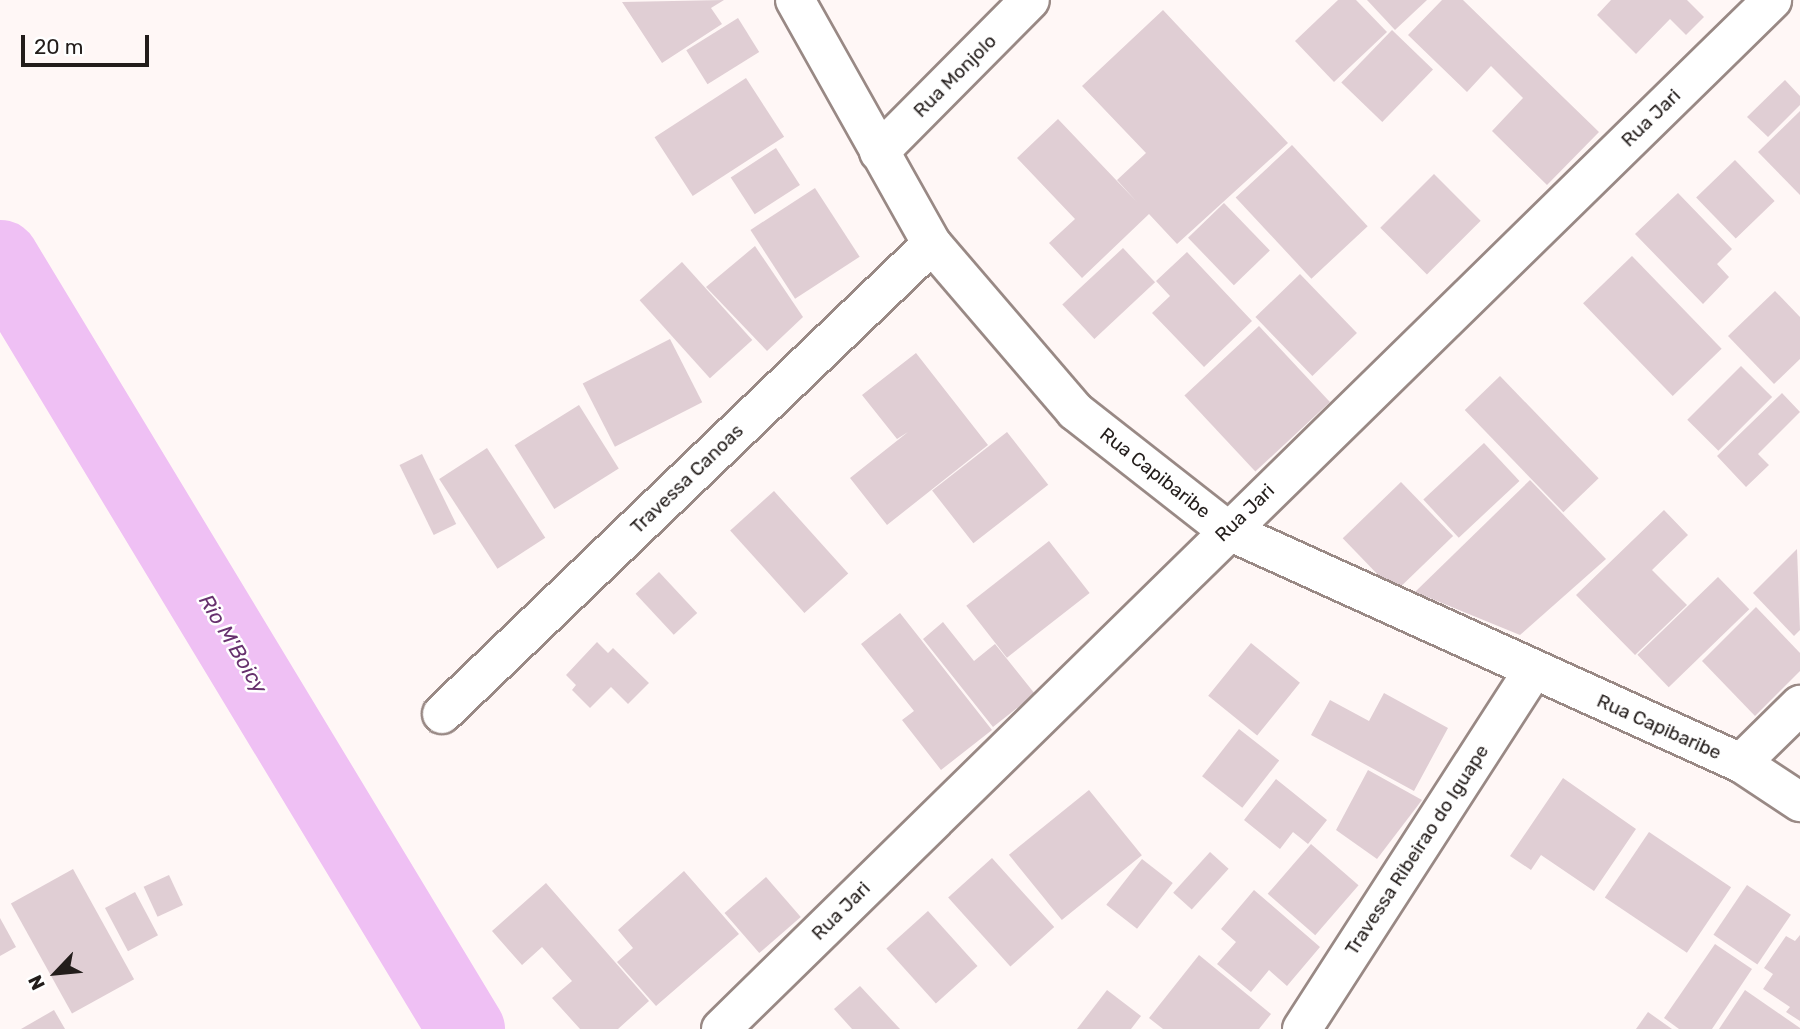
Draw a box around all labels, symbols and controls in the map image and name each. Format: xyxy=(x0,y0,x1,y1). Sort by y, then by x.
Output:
scale bar xyxy=(24,21,152,65)
street label: Rua Monjolo xyxy=(909,30,1001,122)
text: 20 m xyxy=(34,34,83,59)
street label: Rua Jari xyxy=(1617,84,1685,152)
street label: Travessa Canoas xyxy=(626,419,748,539)
street label: Rua Capibaribe xyxy=(1095,423,1215,523)
street label: Rua Jari xyxy=(1211,479,1279,547)
water label: Rio M'Boicy xyxy=(194,590,272,698)
street label: Rua Capibaribe xyxy=(1593,689,1725,765)
street label: Travessa Ribeirao do Iguape xyxy=(1340,741,1494,959)
street label: Rua Jari xyxy=(807,877,875,945)
north arrow xyxy=(21,938,91,1008)
text: N xyxy=(23,971,50,994)

